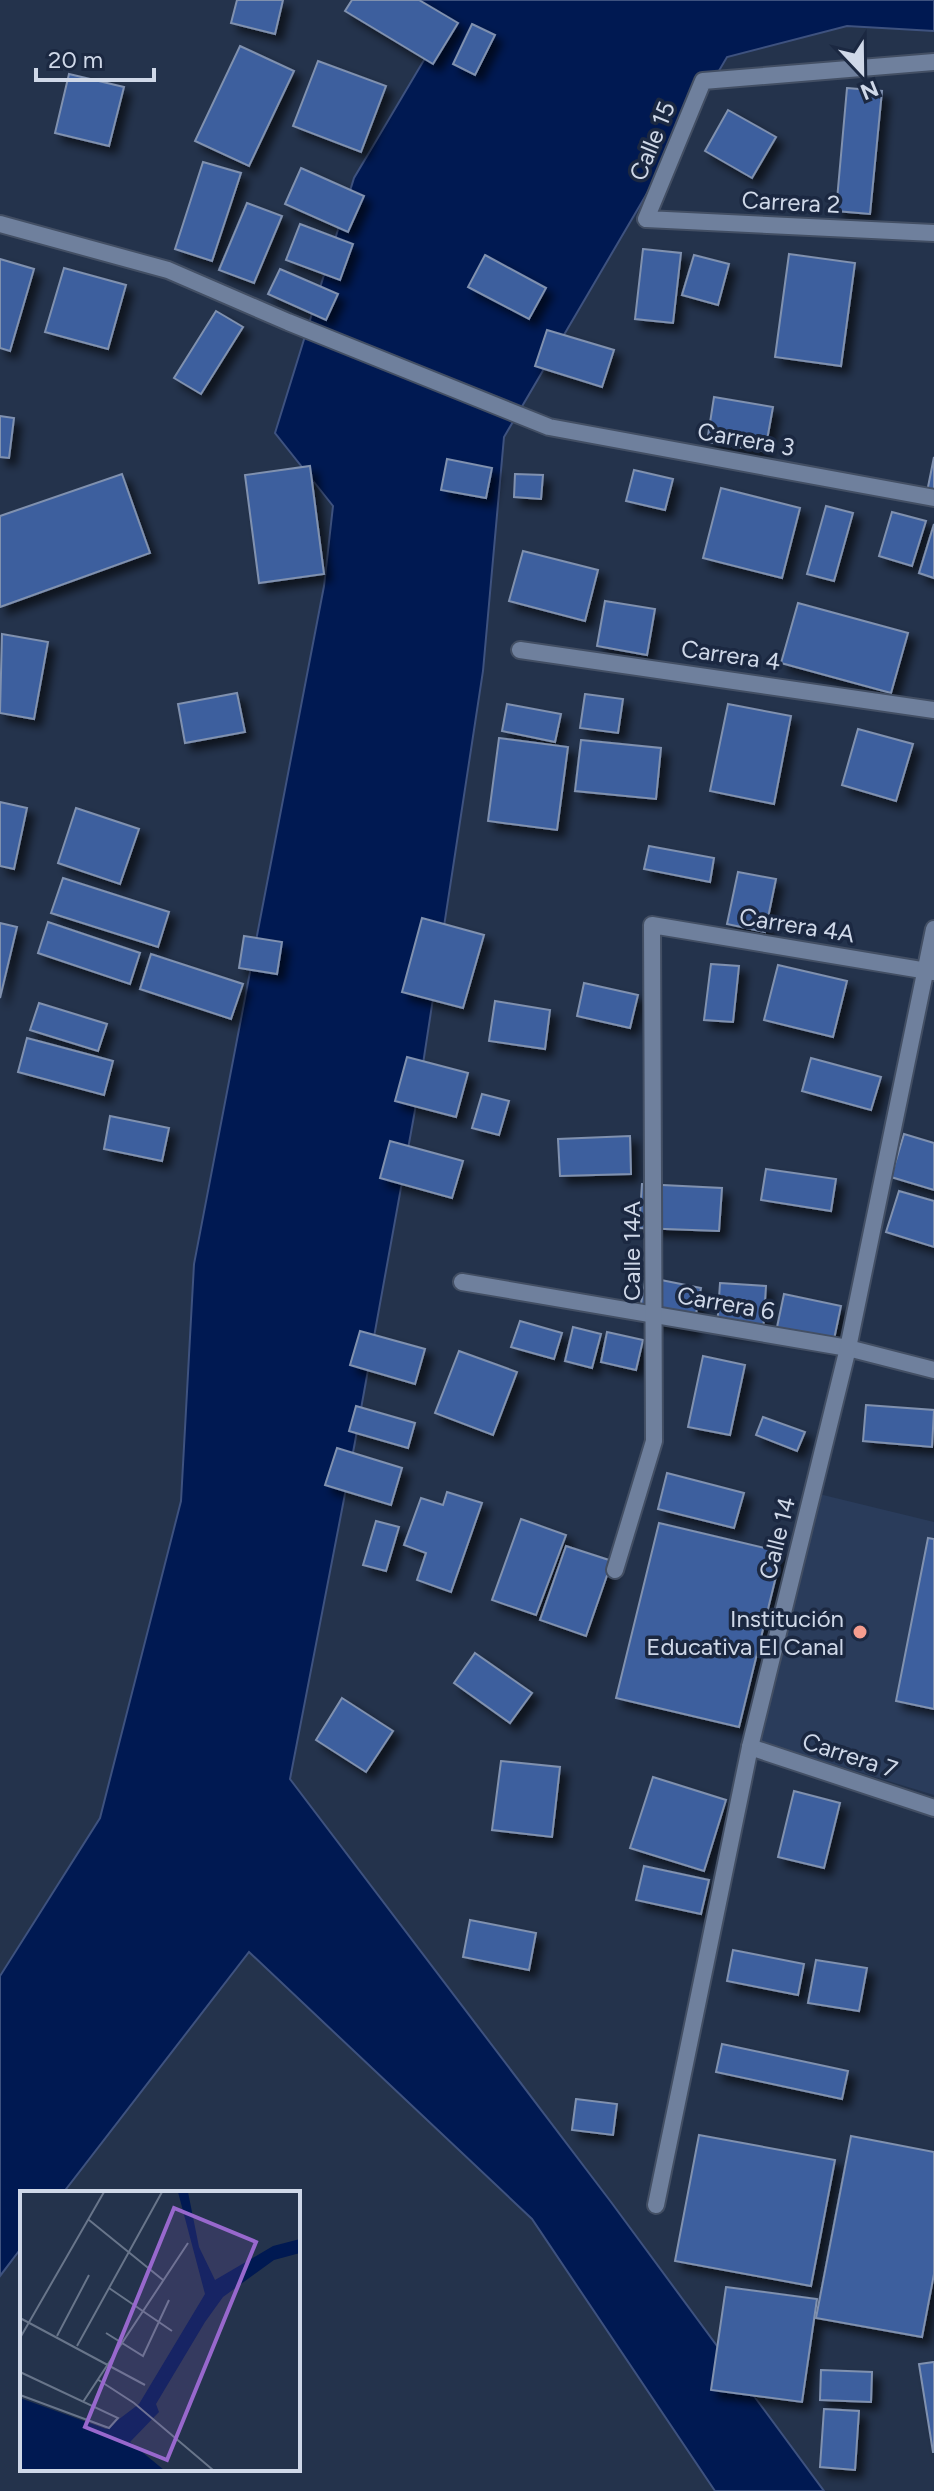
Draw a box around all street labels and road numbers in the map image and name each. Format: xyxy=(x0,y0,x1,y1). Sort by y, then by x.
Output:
street label: Calle 15 xyxy=(623,97,681,185)
street label: Carrera 2 xyxy=(741,185,841,219)
street label: Carrera 3 xyxy=(695,416,797,462)
street label: Carrera 4 xyxy=(679,634,783,676)
street label: Carrera 4A xyxy=(737,902,857,949)
street label: Calle 14A xyxy=(617,1200,646,1301)
street label: Carrera 6 xyxy=(675,1280,777,1326)
street label: Calle 14 xyxy=(753,1494,801,1582)
street label: Carrera 7 xyxy=(799,1726,901,1784)

